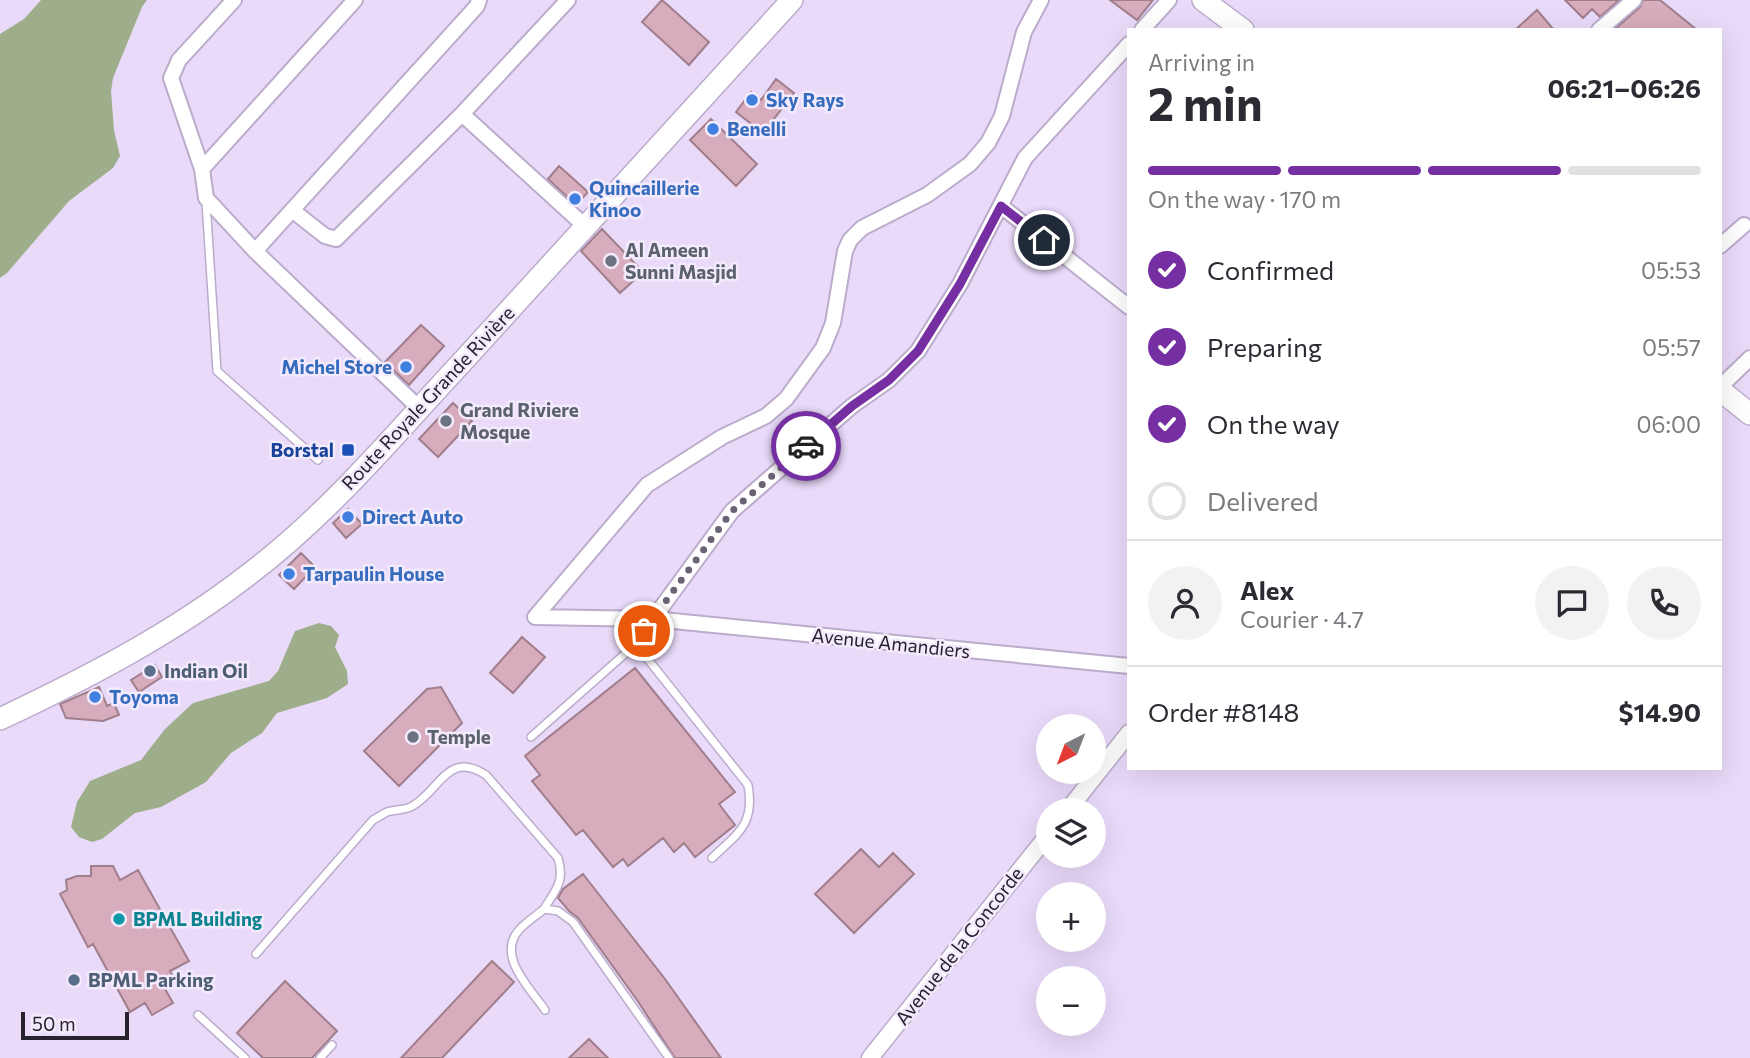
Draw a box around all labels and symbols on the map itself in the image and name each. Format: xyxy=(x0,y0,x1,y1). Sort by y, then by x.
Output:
place label: Sky Rays xyxy=(766,88,844,111)
marker: Sky Rays xyxy=(744,92,760,108)
place label: Benelli xyxy=(727,117,786,140)
marker: Benelli xyxy=(705,121,721,137)
place label: Quincaillerie Kinoo xyxy=(589,176,700,221)
marker: Quincaillerie Kinoo xyxy=(567,191,583,207)
pin xyxy=(1014,210,1074,270)
place label: Al Ameen Sunni Masjid xyxy=(625,238,737,283)
marker: Al Ameen Sunni Masjid xyxy=(603,253,619,269)
street label: Route Royale Grande Rivière xyxy=(336,301,519,494)
place label: Michel Store xyxy=(281,355,392,378)
marker: Michel Store xyxy=(398,359,414,375)
place label: Grand Riviere Mosque xyxy=(460,398,579,443)
courier xyxy=(771,411,841,481)
marker: Grand Riviere Mosque xyxy=(438,413,454,429)
place label: Borstal xyxy=(271,438,334,461)
marker: Borstal xyxy=(340,442,356,458)
place label: Direct Auto xyxy=(362,505,463,528)
marker: Direct Auto xyxy=(340,509,356,525)
place label: Tarpaulin House xyxy=(303,562,444,585)
marker: Tarpaulin House xyxy=(281,566,297,582)
pin xyxy=(614,601,674,661)
street label: Avenue Amandiers xyxy=(811,623,971,662)
place label: Indian Oil xyxy=(164,659,248,682)
marker: Indian Oil xyxy=(142,663,158,679)
place label: Toyoma xyxy=(109,685,179,708)
marker: Toyoma xyxy=(87,689,103,705)
north arrow xyxy=(1036,714,1106,784)
place label: Temple xyxy=(427,725,491,748)
marker: Temple xyxy=(405,729,421,745)
street label: Avenue de la Concorde xyxy=(890,862,1027,1029)
place label: BPML Building xyxy=(133,907,263,930)
marker: BPML Building xyxy=(111,911,127,927)
place label: BPML Parking xyxy=(88,968,214,991)
marker: BPML Parking xyxy=(66,972,82,988)
scale bar xyxy=(21,1009,130,1041)

